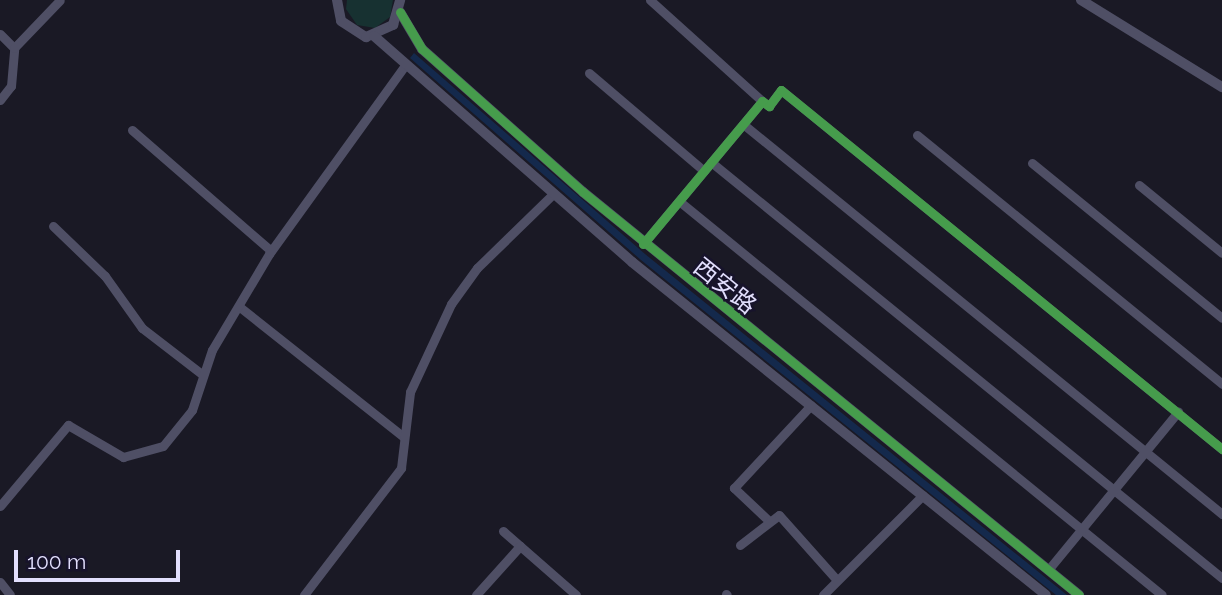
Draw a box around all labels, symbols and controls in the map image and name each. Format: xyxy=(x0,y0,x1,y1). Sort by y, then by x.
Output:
street label: 西安路 xyxy=(688,252,762,320)
scale bar xyxy=(18,536,184,580)
text: 100 m xyxy=(27,549,86,574)

